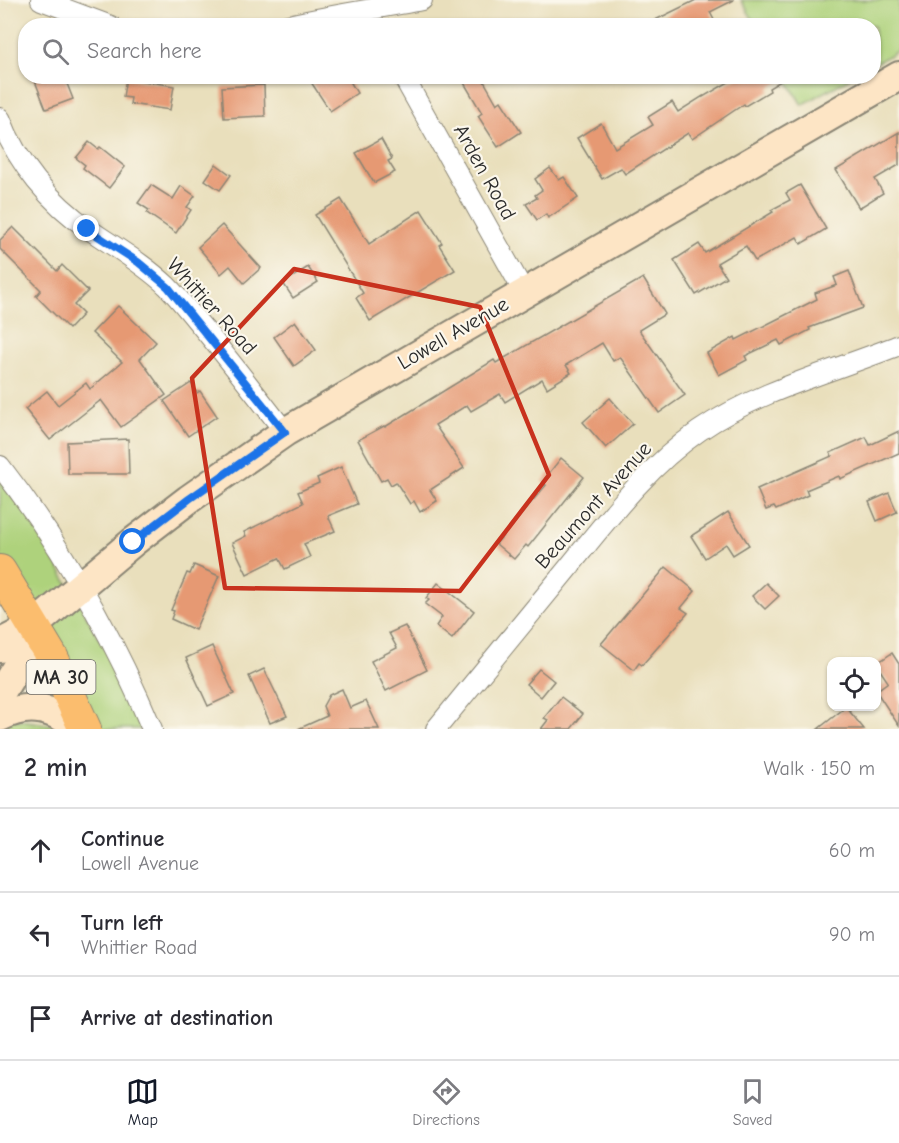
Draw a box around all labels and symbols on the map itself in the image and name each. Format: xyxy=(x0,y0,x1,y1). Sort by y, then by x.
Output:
street label: Arden Road xyxy=(449,120,521,224)
route end xyxy=(73,215,99,241)
street label: Whittier Road xyxy=(162,253,262,359)
street label: Lowell Avenue xyxy=(393,292,513,374)
street label: Beaumont Avenue xyxy=(530,437,656,573)
route start xyxy=(119,528,145,554)
road number: MA 30 xyxy=(26,660,96,694)

